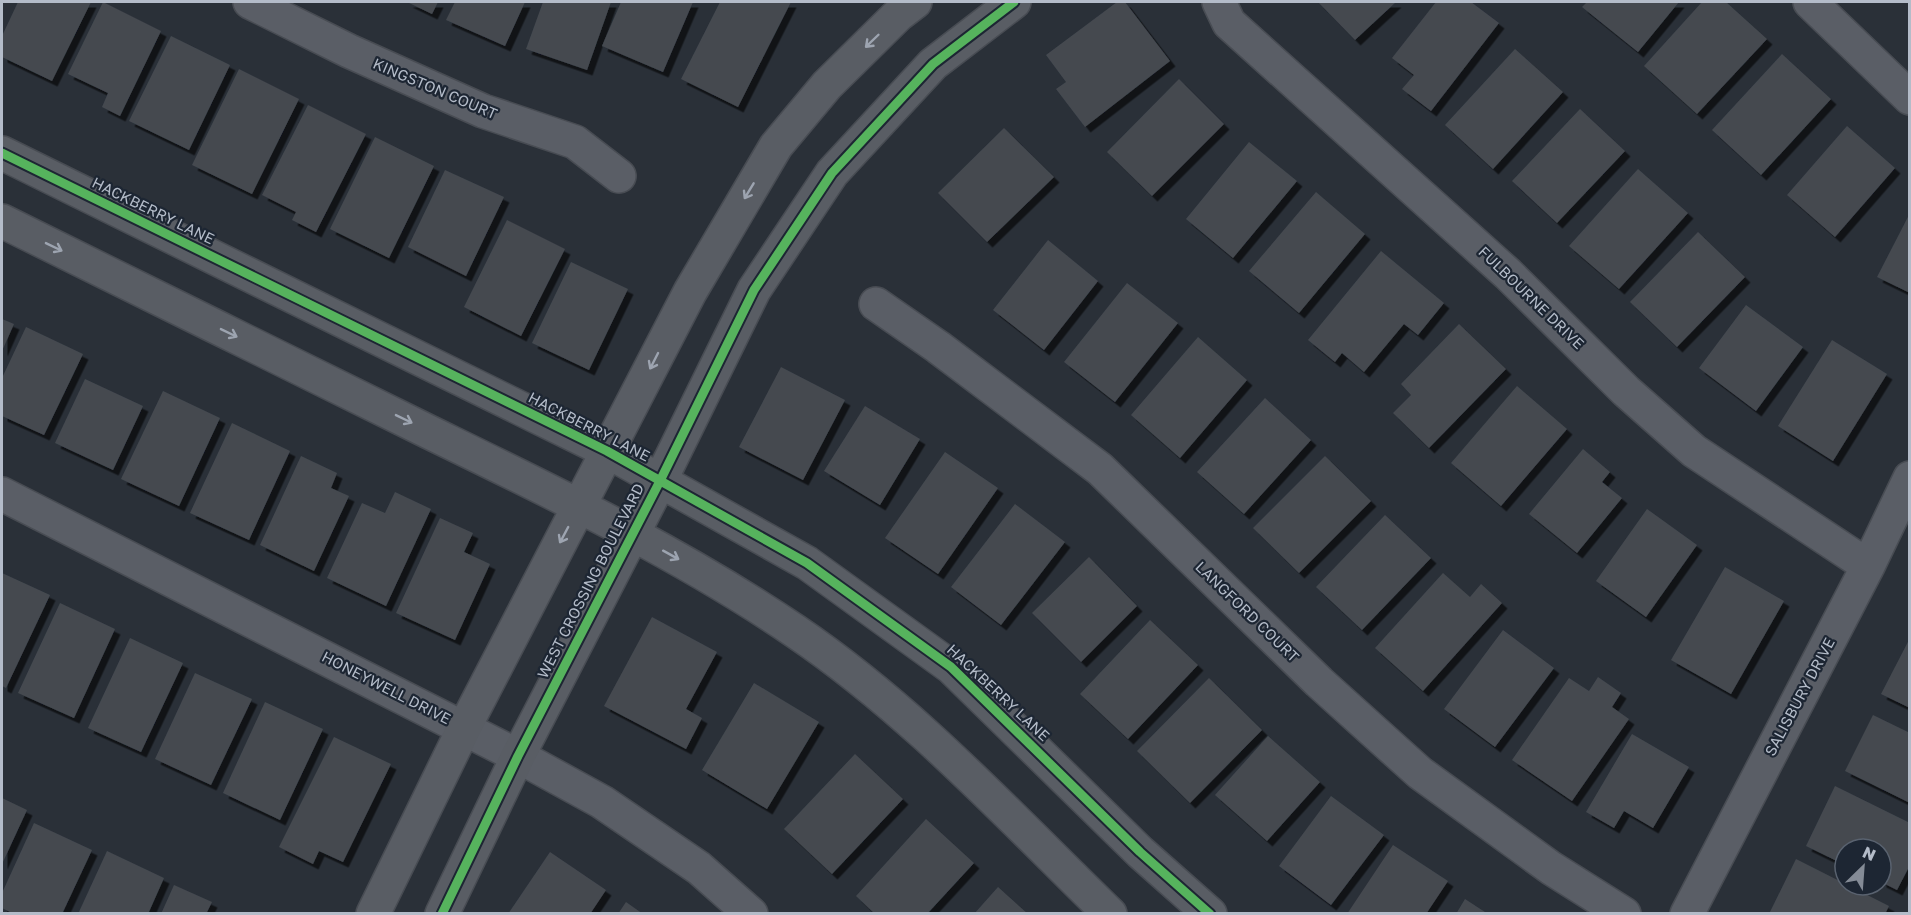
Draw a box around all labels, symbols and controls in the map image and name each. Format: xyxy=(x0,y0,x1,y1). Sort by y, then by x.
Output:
one-way arrow xyxy=(864,34,879,48)
street label: KINGSTON COURT xyxy=(371,54,500,122)
street label: HACKBERRY LANE xyxy=(89,173,218,248)
one-way arrow xyxy=(743,182,755,199)
one-way arrow xyxy=(45,242,63,254)
street label: FULBOURNE DRIVE xyxy=(1475,242,1588,352)
one-way arrow xyxy=(220,328,238,340)
one-way arrow xyxy=(648,352,659,370)
street label: HACKBERRY LANE xyxy=(526,388,653,465)
one-way arrow xyxy=(395,414,413,426)
street label: WEST CROSSING BOULEVARD xyxy=(533,480,647,681)
one-way arrow xyxy=(558,525,570,543)
one-way arrow xyxy=(662,550,680,561)
street label: LANGFORD COURT xyxy=(1192,557,1303,665)
street label: SALISBURY DRIVE xyxy=(1760,634,1838,759)
street label: HACKBERRY LANE xyxy=(944,640,1054,744)
street label: HONEYWELL DRIVE xyxy=(319,647,454,727)
north arrow xyxy=(1833,837,1893,897)
text: N xyxy=(1860,842,1879,865)

